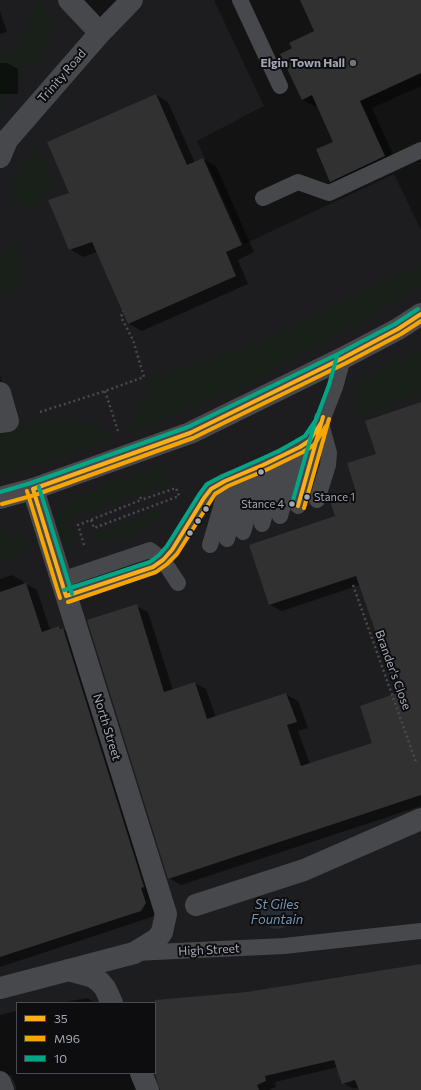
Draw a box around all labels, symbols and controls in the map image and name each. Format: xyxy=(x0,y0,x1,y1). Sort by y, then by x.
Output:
street label: Trinity Road xyxy=(35,46,89,106)
place label: Elgin Town Hall xyxy=(261,56,345,70)
marker: Elgin Town Hall xyxy=(348,58,358,68)
unlabelled marker xyxy=(256,467,266,477)
place label: Stance 1 xyxy=(314,490,355,504)
marker: Stance 1 xyxy=(302,492,312,502)
place label: Stance 4 xyxy=(241,497,284,511)
marker: Stance 4 xyxy=(287,499,297,509)
unlabelled marker xyxy=(201,504,211,514)
unlabelled marker xyxy=(193,516,203,526)
unlabelled marker xyxy=(185,528,195,538)
street label: Brander's Close xyxy=(372,628,414,712)
street label: North Street xyxy=(90,692,124,762)
water label: St Giles Fountain xyxy=(251,897,303,928)
street label: High Street xyxy=(178,941,240,959)
legend xyxy=(16,1002,156,1074)
text: 35 xyxy=(54,1011,68,1025)
text: M96 xyxy=(54,1031,80,1045)
text: 10 xyxy=(54,1051,67,1065)

